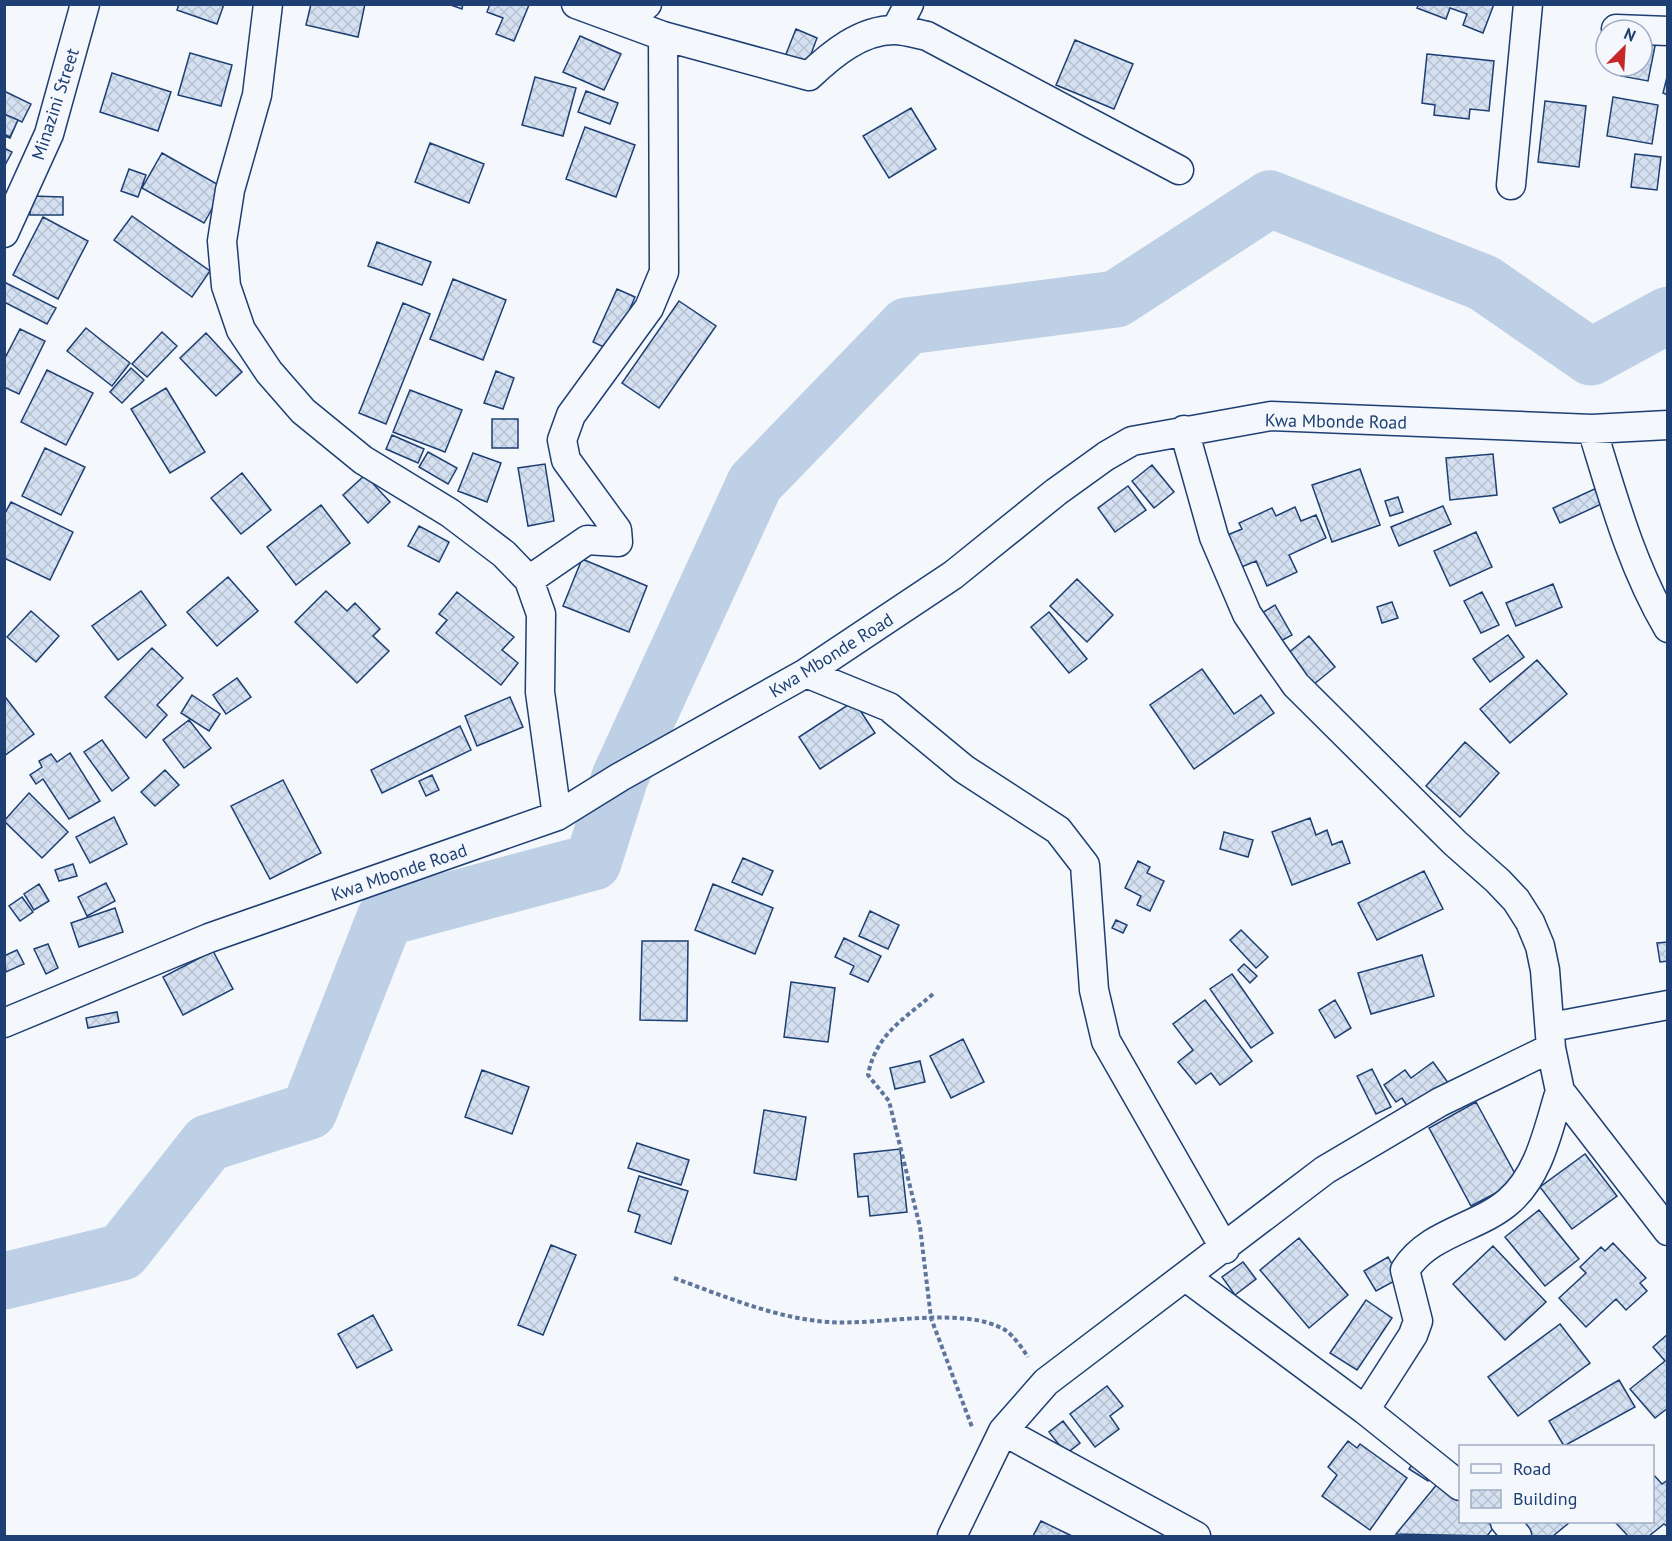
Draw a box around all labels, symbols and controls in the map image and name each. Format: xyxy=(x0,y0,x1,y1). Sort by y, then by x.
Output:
north arrow xyxy=(1594,18,1654,78)
text: N xyxy=(1621,23,1639,46)
street label: Minazini Street xyxy=(26,45,84,163)
street label: Kwa Mbonde Road xyxy=(1265,408,1407,434)
street label: Kwa Mbonde Road xyxy=(765,608,897,702)
street label: Kwa Mbonde Road xyxy=(328,838,470,906)
legend xyxy=(1459,1445,1654,1523)
text: Road xyxy=(1513,1457,1551,1480)
text: Building xyxy=(1513,1487,1577,1510)

